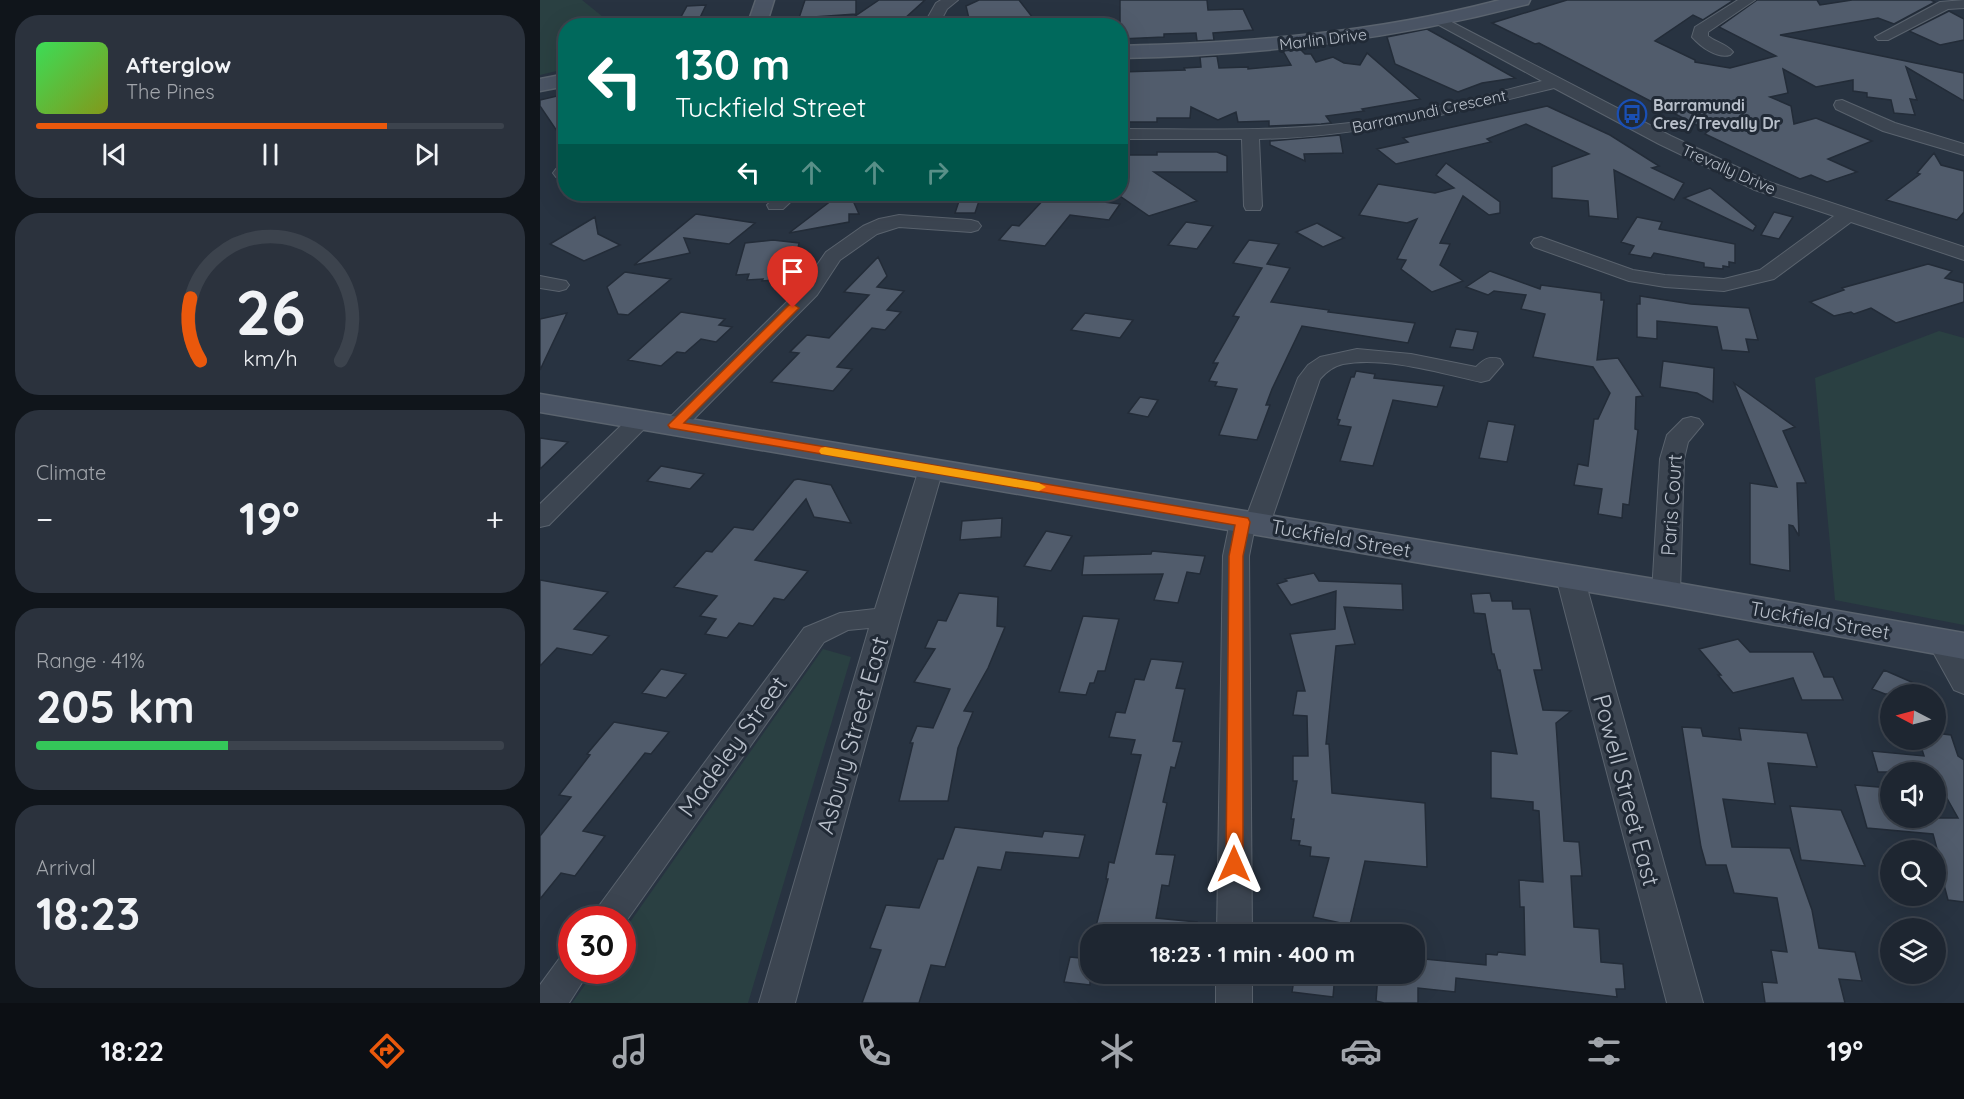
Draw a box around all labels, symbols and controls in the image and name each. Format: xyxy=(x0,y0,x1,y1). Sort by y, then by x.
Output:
street label: Marlin Drive xyxy=(1278,24,1368,54)
text: 130 m xyxy=(675,38,790,91)
icon: left xyxy=(576,42,654,120)
text: Afterglow xyxy=(126,51,231,79)
text: The Pines xyxy=(126,79,215,104)
street label: Barramundi Crescent xyxy=(1350,85,1508,137)
text: Tuckfield Street xyxy=(675,90,866,124)
place label: Barramundi Cres/Trevally Dr xyxy=(1653,95,1781,133)
bus stop icon: Barramundi Cres/Trevally Dr xyxy=(1616,98,1648,130)
icon: previous xyxy=(98,138,131,171)
icon: pause xyxy=(254,138,287,171)
icon: next xyxy=(410,138,443,171)
street label: Trevally Drive xyxy=(1679,139,1779,199)
icon: left xyxy=(732,156,765,189)
icon: ahead xyxy=(795,156,828,189)
icon: ahead xyxy=(858,156,891,189)
icon: right xyxy=(921,156,954,189)
pin xyxy=(767,246,818,308)
icon: arrive xyxy=(776,255,809,288)
text: 26 xyxy=(235,273,305,351)
text: km/h xyxy=(243,345,297,371)
street label: Paris Court xyxy=(1655,453,1687,557)
text: Climate xyxy=(36,460,106,485)
text: 19° xyxy=(239,490,300,546)
text: − xyxy=(36,498,53,539)
text: + xyxy=(485,498,504,539)
street label: Tuckfield Street xyxy=(1269,513,1413,563)
street label: Tuckfield Street xyxy=(1748,595,1892,645)
street label: Asbury Street East xyxy=(809,633,895,837)
text: Range · 41% xyxy=(36,648,145,673)
street label: Madeley Street xyxy=(671,670,793,822)
text: 205 km xyxy=(36,678,195,734)
north arrow xyxy=(1880,684,1946,750)
map controls xyxy=(1880,684,1946,984)
street label: Powell Street East xyxy=(1587,691,1667,889)
button: sound xyxy=(1880,762,1946,828)
position arrow xyxy=(1202,832,1266,896)
button: search xyxy=(1880,840,1946,906)
text: Arrival xyxy=(36,855,96,880)
text: 18:23 xyxy=(36,885,140,941)
speed limit sign: 30 xyxy=(558,906,636,984)
button: layers xyxy=(1880,918,1946,984)
text: 18:23 · 1 min · 400 m xyxy=(1150,940,1355,968)
icon: directions xyxy=(366,1030,408,1072)
icon: music xyxy=(609,1030,651,1072)
icon: phone xyxy=(853,1030,895,1072)
icon: climate xyxy=(1096,1030,1138,1072)
icon: car xyxy=(1340,1030,1382,1072)
icon: filters xyxy=(1583,1030,1625,1072)
text: 18:22 xyxy=(101,1034,164,1068)
text: 19° xyxy=(1827,1034,1863,1068)

